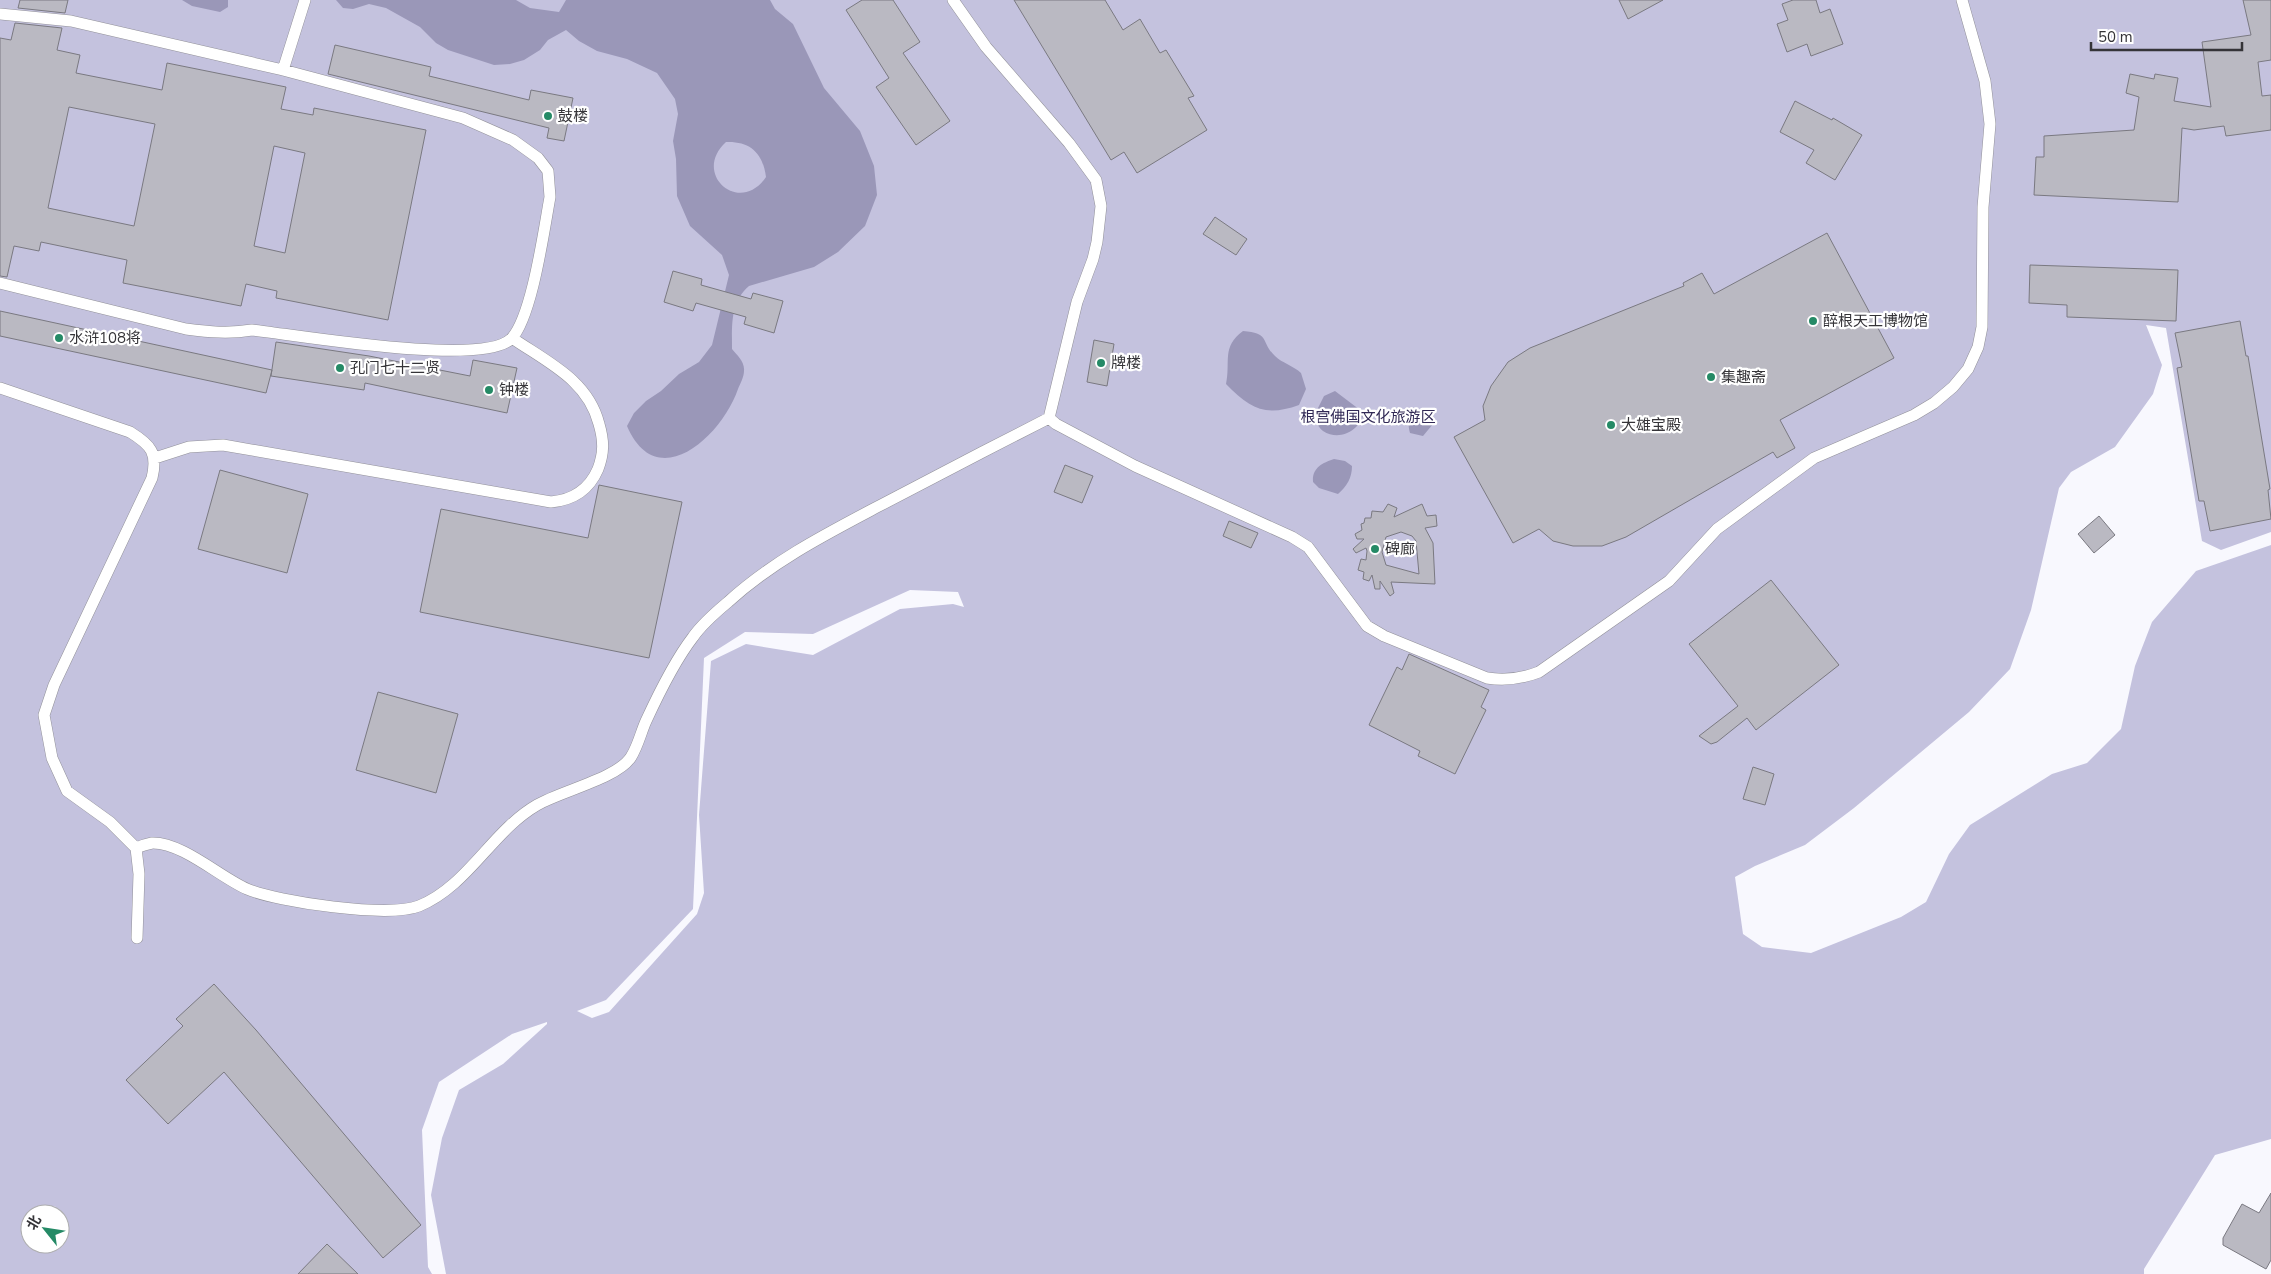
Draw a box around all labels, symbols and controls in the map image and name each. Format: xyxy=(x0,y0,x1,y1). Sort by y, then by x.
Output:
scale bar xyxy=(2091,20,2242,52)
text: 50 m xyxy=(2098,27,2133,47)
place label: 鼓楼 xyxy=(558,106,588,126)
marker: 鼓楼 xyxy=(542,110,554,122)
place label: 醉根天工博物馆 xyxy=(1823,311,1928,331)
marker: 醉根天工博物馆 xyxy=(1807,315,1819,327)
place label: 水浒108将 xyxy=(69,328,141,348)
marker: 水浒108将 xyxy=(53,332,65,344)
place label: 牌楼 xyxy=(1111,353,1141,373)
marker: 牌楼 xyxy=(1095,357,1107,369)
place label: 孔门七十二贤 xyxy=(350,358,440,378)
marker: 孔门七十二贤 xyxy=(334,362,346,374)
place label: 集趣斋 xyxy=(1721,367,1766,387)
marker: 集趣斋 xyxy=(1705,371,1717,383)
place label: 钟楼 xyxy=(499,380,529,400)
marker: 钟楼 xyxy=(483,384,495,396)
park label: 根宫佛国文化旅游区 xyxy=(1300,407,1436,427)
place label: 大雄宝殿 xyxy=(1621,415,1681,435)
marker: 大雄宝殿 xyxy=(1605,419,1617,431)
place label: 碑廊 xyxy=(1385,539,1415,559)
marker: 碑廊 xyxy=(1369,543,1381,555)
north arrow xyxy=(20,1204,70,1254)
text: 北 xyxy=(22,1212,46,1234)

